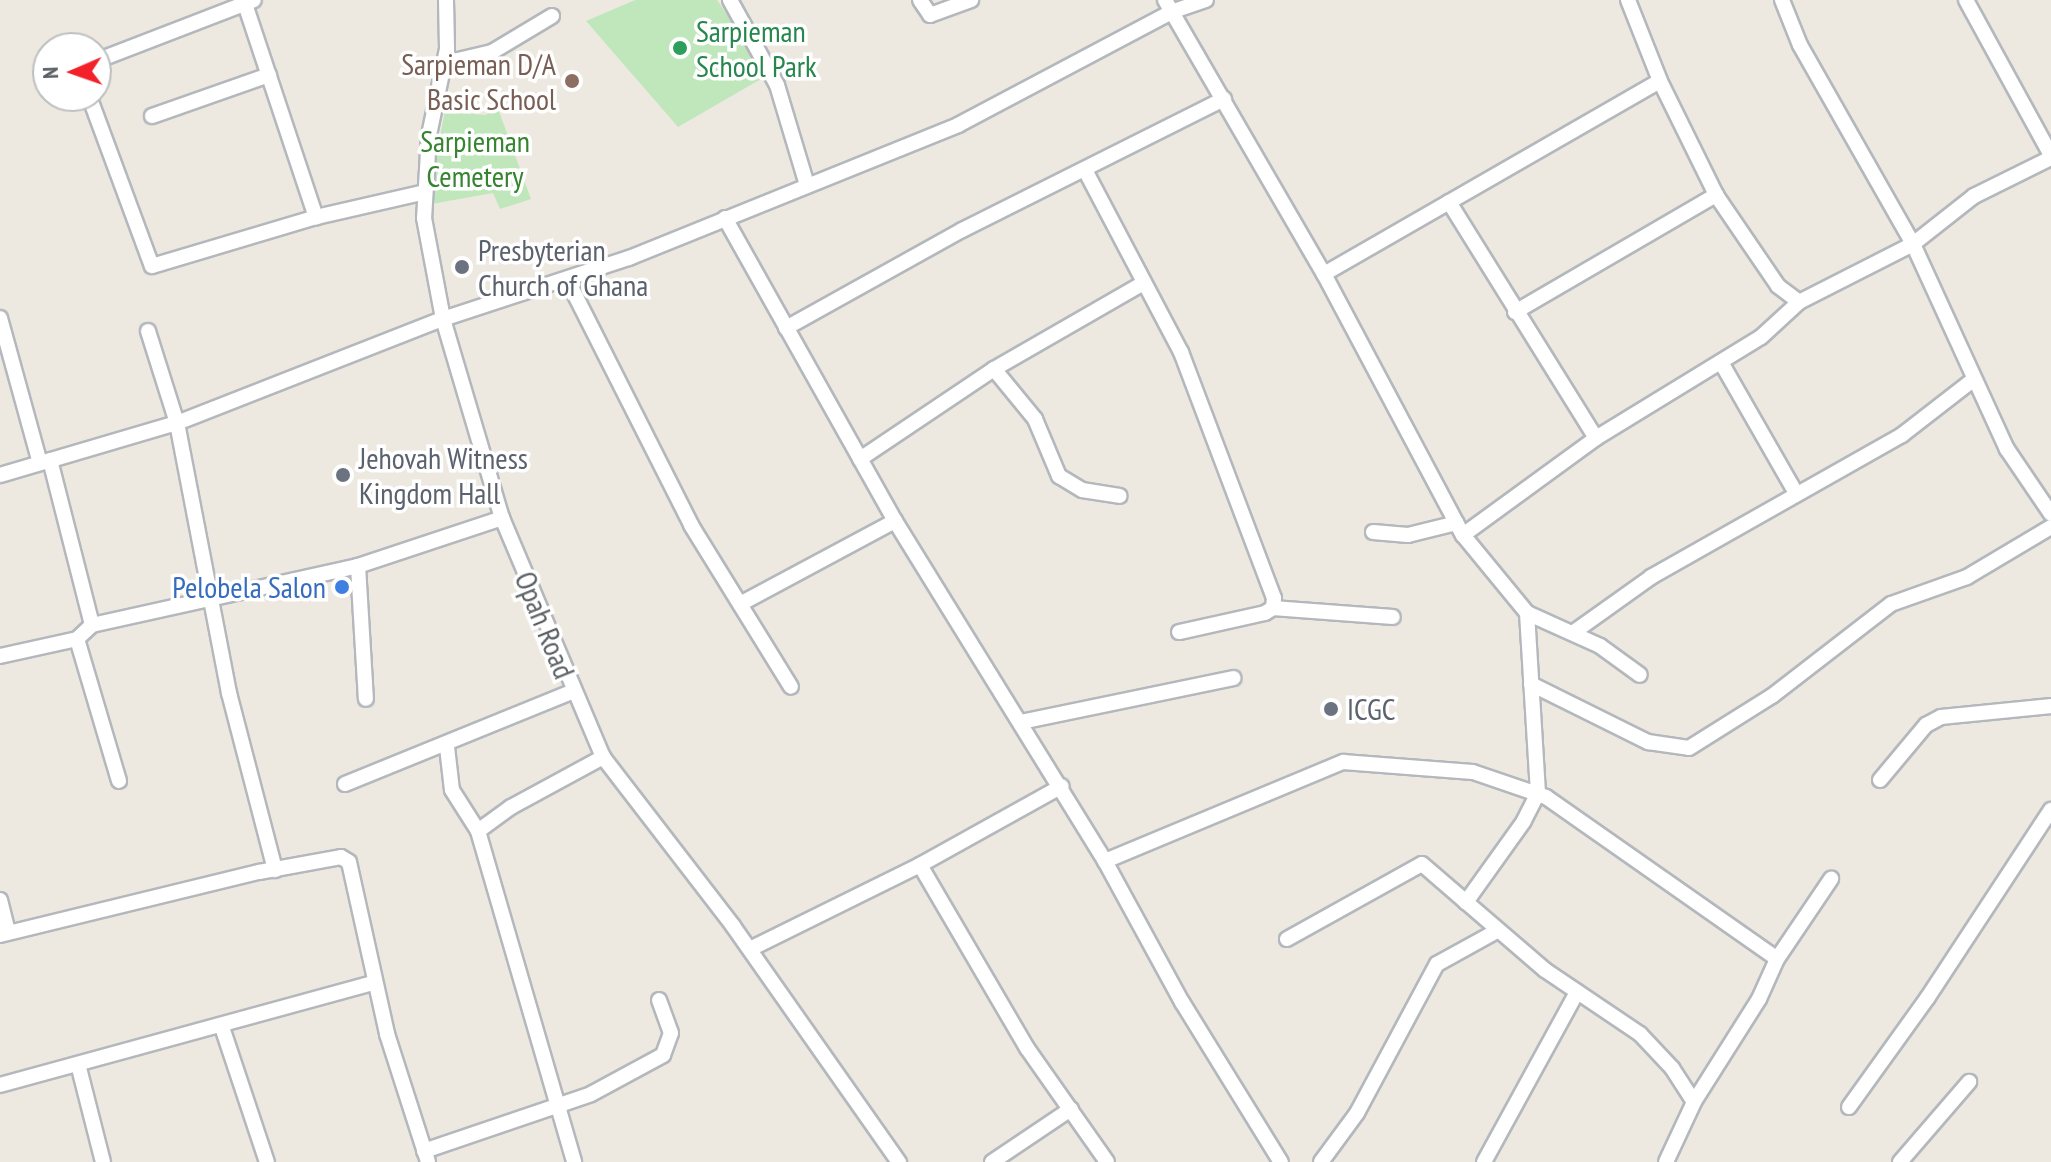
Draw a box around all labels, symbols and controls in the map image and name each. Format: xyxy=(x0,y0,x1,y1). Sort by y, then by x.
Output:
place label: Sarpieman School Park xyxy=(696,13,817,84)
north arrow xyxy=(32,32,112,112)
marker: Sarpieman School Park xyxy=(671,39,689,57)
place label: Sarpieman D/A Basic School xyxy=(401,46,556,116)
text: N xyxy=(36,66,64,79)
marker: Sarpieman D/A Basic School xyxy=(563,72,581,90)
park label: Sarpieman Cemetery xyxy=(420,123,530,194)
place label: Presbyterian Church of Ghana xyxy=(478,232,648,302)
marker: Presbyterian Church of Ghana xyxy=(453,258,471,276)
place label: Jehovah Witness Kingdom Hall xyxy=(359,440,528,510)
marker: Jehovah Witness Kingdom Hall xyxy=(334,466,352,484)
street label: Opah Road xyxy=(507,566,583,684)
place label: Pelobela Salon xyxy=(172,569,326,605)
marker: Pelobela Salon xyxy=(333,578,351,596)
place label: ICGC xyxy=(1347,691,1396,727)
marker: ICGC xyxy=(1322,700,1340,718)

